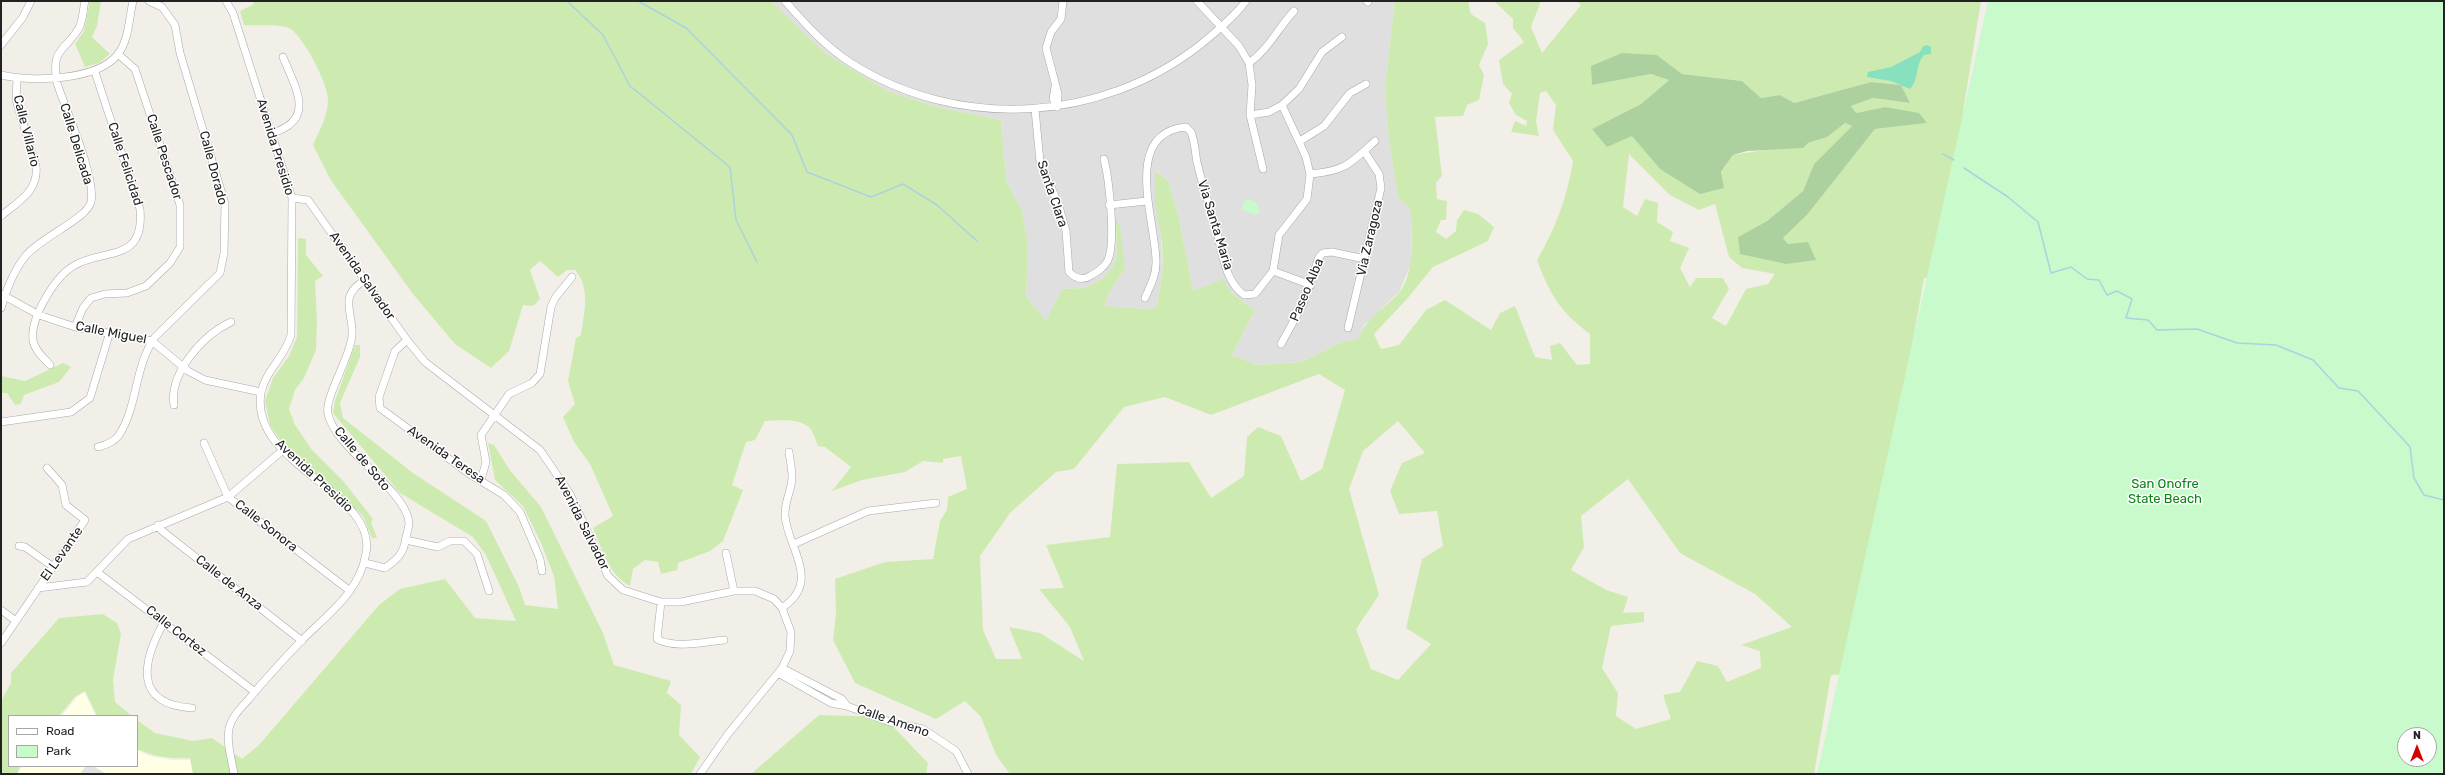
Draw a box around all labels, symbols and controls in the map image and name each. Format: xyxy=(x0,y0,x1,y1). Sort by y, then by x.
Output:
street label: Calle Villario xyxy=(10,94,42,168)
street label: Avenida Presidio xyxy=(253,97,297,197)
street label: Calle Delicada xyxy=(56,101,96,187)
street label: Calle Pescador xyxy=(143,112,185,202)
street label: Calle Felicidad xyxy=(104,120,146,208)
street label: Calle Dorado xyxy=(196,129,230,207)
street label: Santa Clara xyxy=(1033,159,1071,229)
street label: Via Santa Maria xyxy=(1194,178,1236,272)
street label: Via Zaragoza xyxy=(1354,198,1386,278)
street label: Avenida Salvador xyxy=(326,229,398,323)
street label: Paseo Alba xyxy=(1287,256,1327,324)
street label: Calle Miguel xyxy=(74,318,148,348)
street label: Avenida Teresa xyxy=(404,422,488,488)
street label: Calle de Soto xyxy=(331,424,393,494)
street label: Avenida Presidio xyxy=(272,436,356,516)
street label: Avenida Salvador xyxy=(551,473,613,573)
park label: San Onofre State Beach xyxy=(2128,476,2202,507)
street label: Calle Sonora xyxy=(231,497,301,555)
street label: El Levante xyxy=(38,524,86,584)
street label: Calle de Anza xyxy=(192,552,266,614)
street label: Calle Cortez xyxy=(143,602,209,660)
street label: Calle Ameno xyxy=(855,701,931,741)
legend xyxy=(8,715,138,767)
text: Road xyxy=(46,724,74,738)
north arrow xyxy=(2397,727,2437,767)
text: N xyxy=(2413,729,2421,742)
text: Park xyxy=(46,744,71,758)

